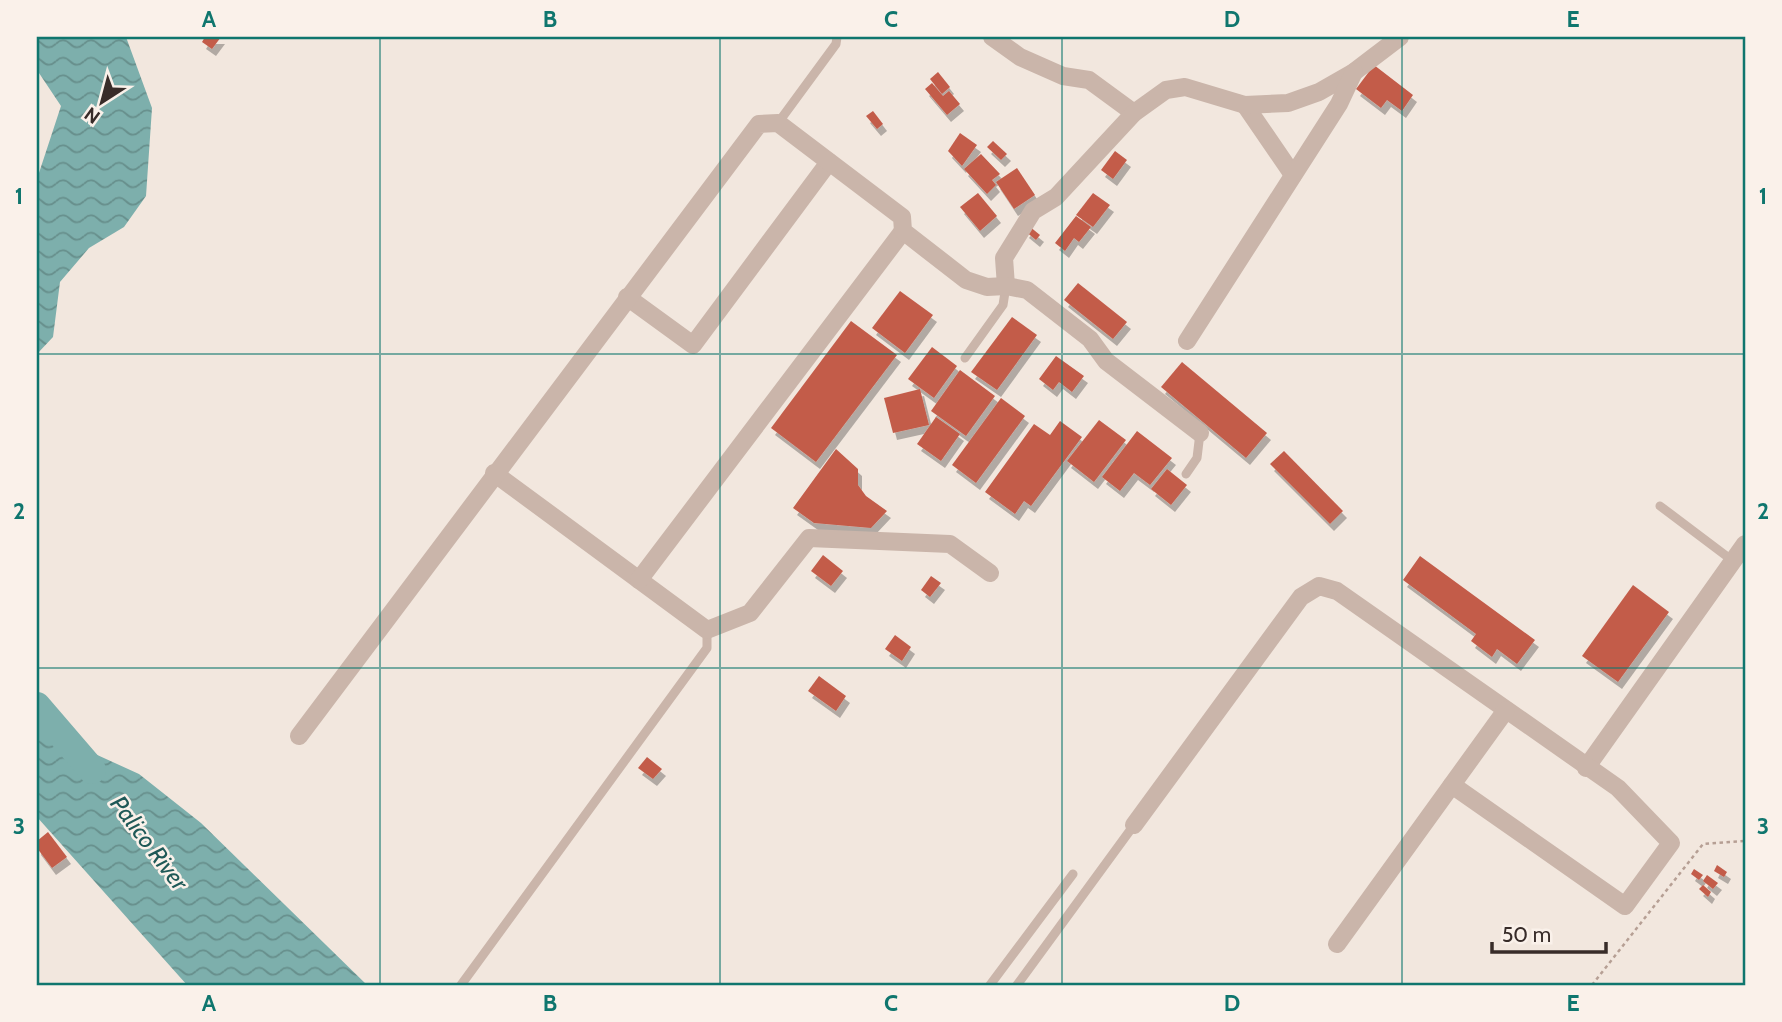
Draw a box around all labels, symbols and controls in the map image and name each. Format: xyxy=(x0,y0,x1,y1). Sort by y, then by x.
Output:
text: A xyxy=(202,5,217,33)
text: B xyxy=(543,5,557,33)
text: C xyxy=(884,5,898,33)
text: D xyxy=(1224,5,1240,33)
text: E xyxy=(1566,5,1580,33)
north arrow xyxy=(66,66,136,136)
text: N xyxy=(80,102,104,129)
text: 1 xyxy=(15,182,23,210)
text: 1 xyxy=(1759,182,1767,210)
text: 2 xyxy=(13,497,25,525)
text: 2 xyxy=(1757,497,1769,525)
water label: Palico River xyxy=(105,790,195,897)
text: 3 xyxy=(13,812,25,840)
text: 3 xyxy=(1757,812,1769,840)
scale bar xyxy=(1492,910,1605,954)
text: 50 m xyxy=(1502,922,1551,947)
text: A xyxy=(202,989,217,1017)
text: B xyxy=(543,989,557,1017)
text: C xyxy=(884,989,898,1017)
text: D xyxy=(1224,989,1240,1017)
text: E xyxy=(1566,989,1580,1017)

